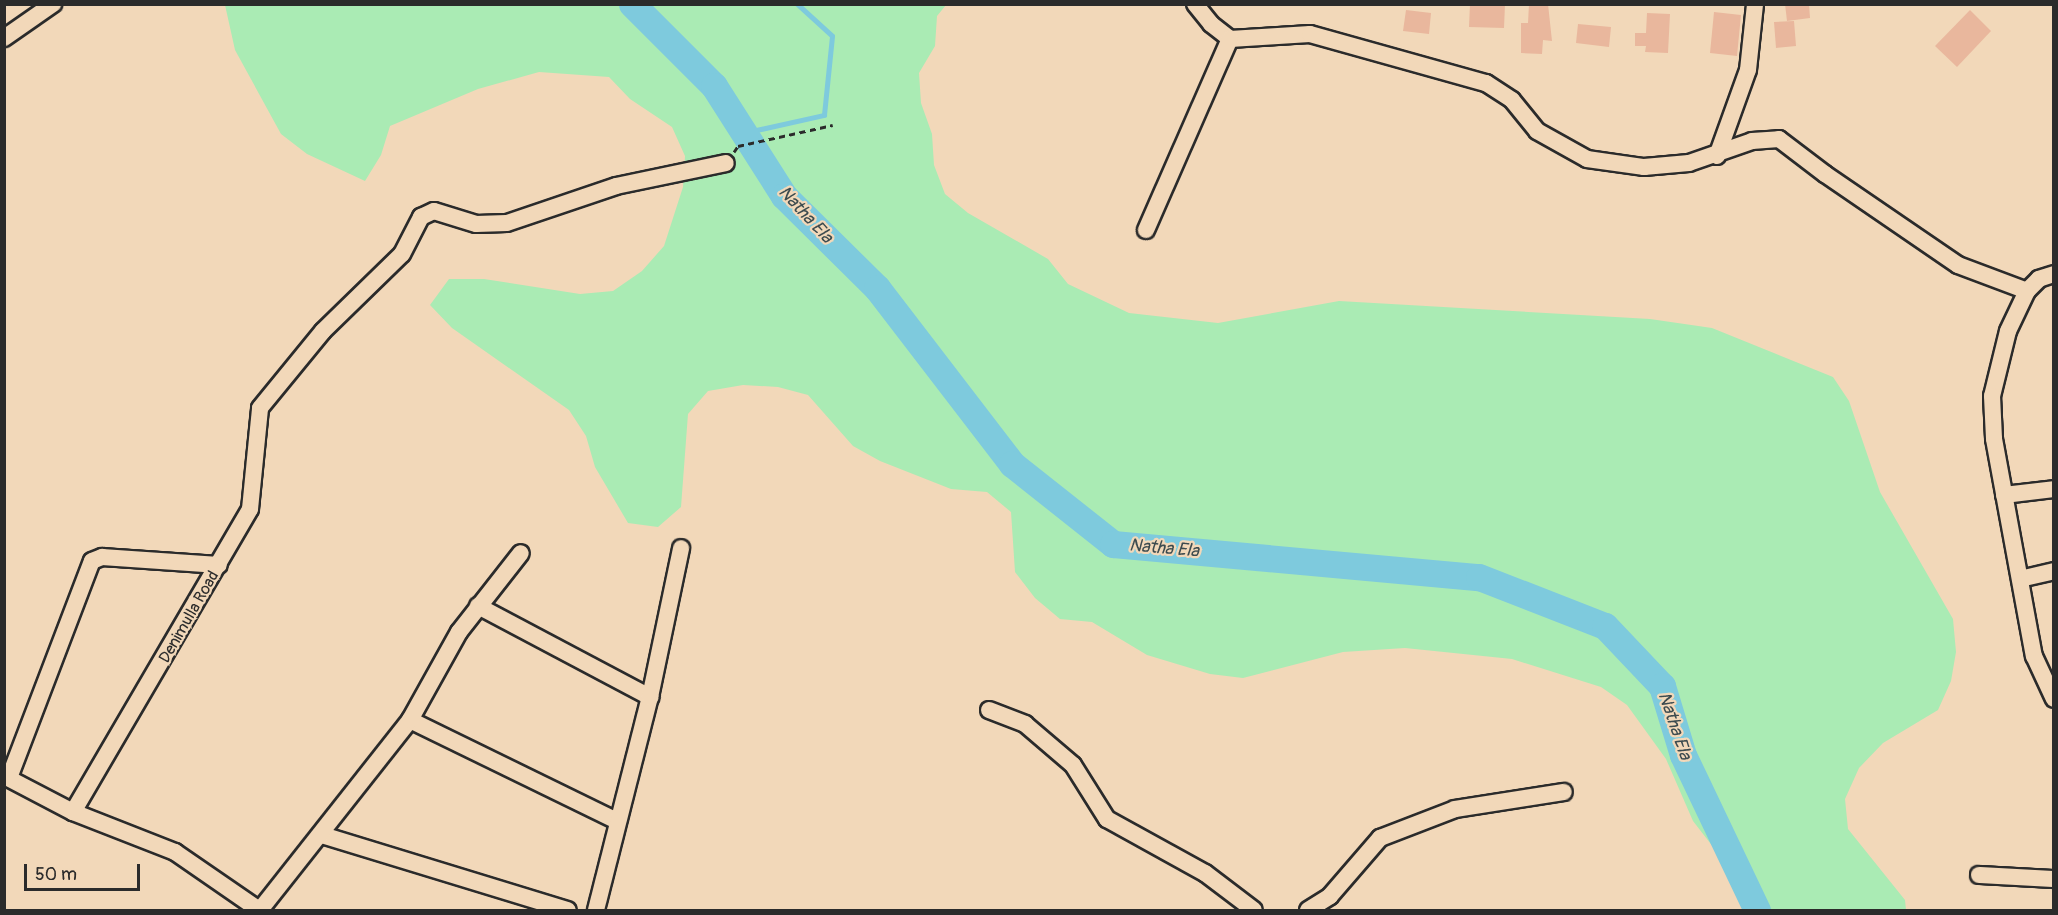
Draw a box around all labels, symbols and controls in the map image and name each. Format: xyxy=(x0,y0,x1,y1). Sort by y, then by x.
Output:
water label: Natha Ela xyxy=(773,182,837,248)
water label: Natha Ela xyxy=(1128,535,1200,563)
street label: Denimulla Road xyxy=(155,568,223,666)
water label: Natha Ela xyxy=(1652,689,1696,763)
scale bar xyxy=(27,852,142,890)
text: 50 m xyxy=(35,863,77,886)

